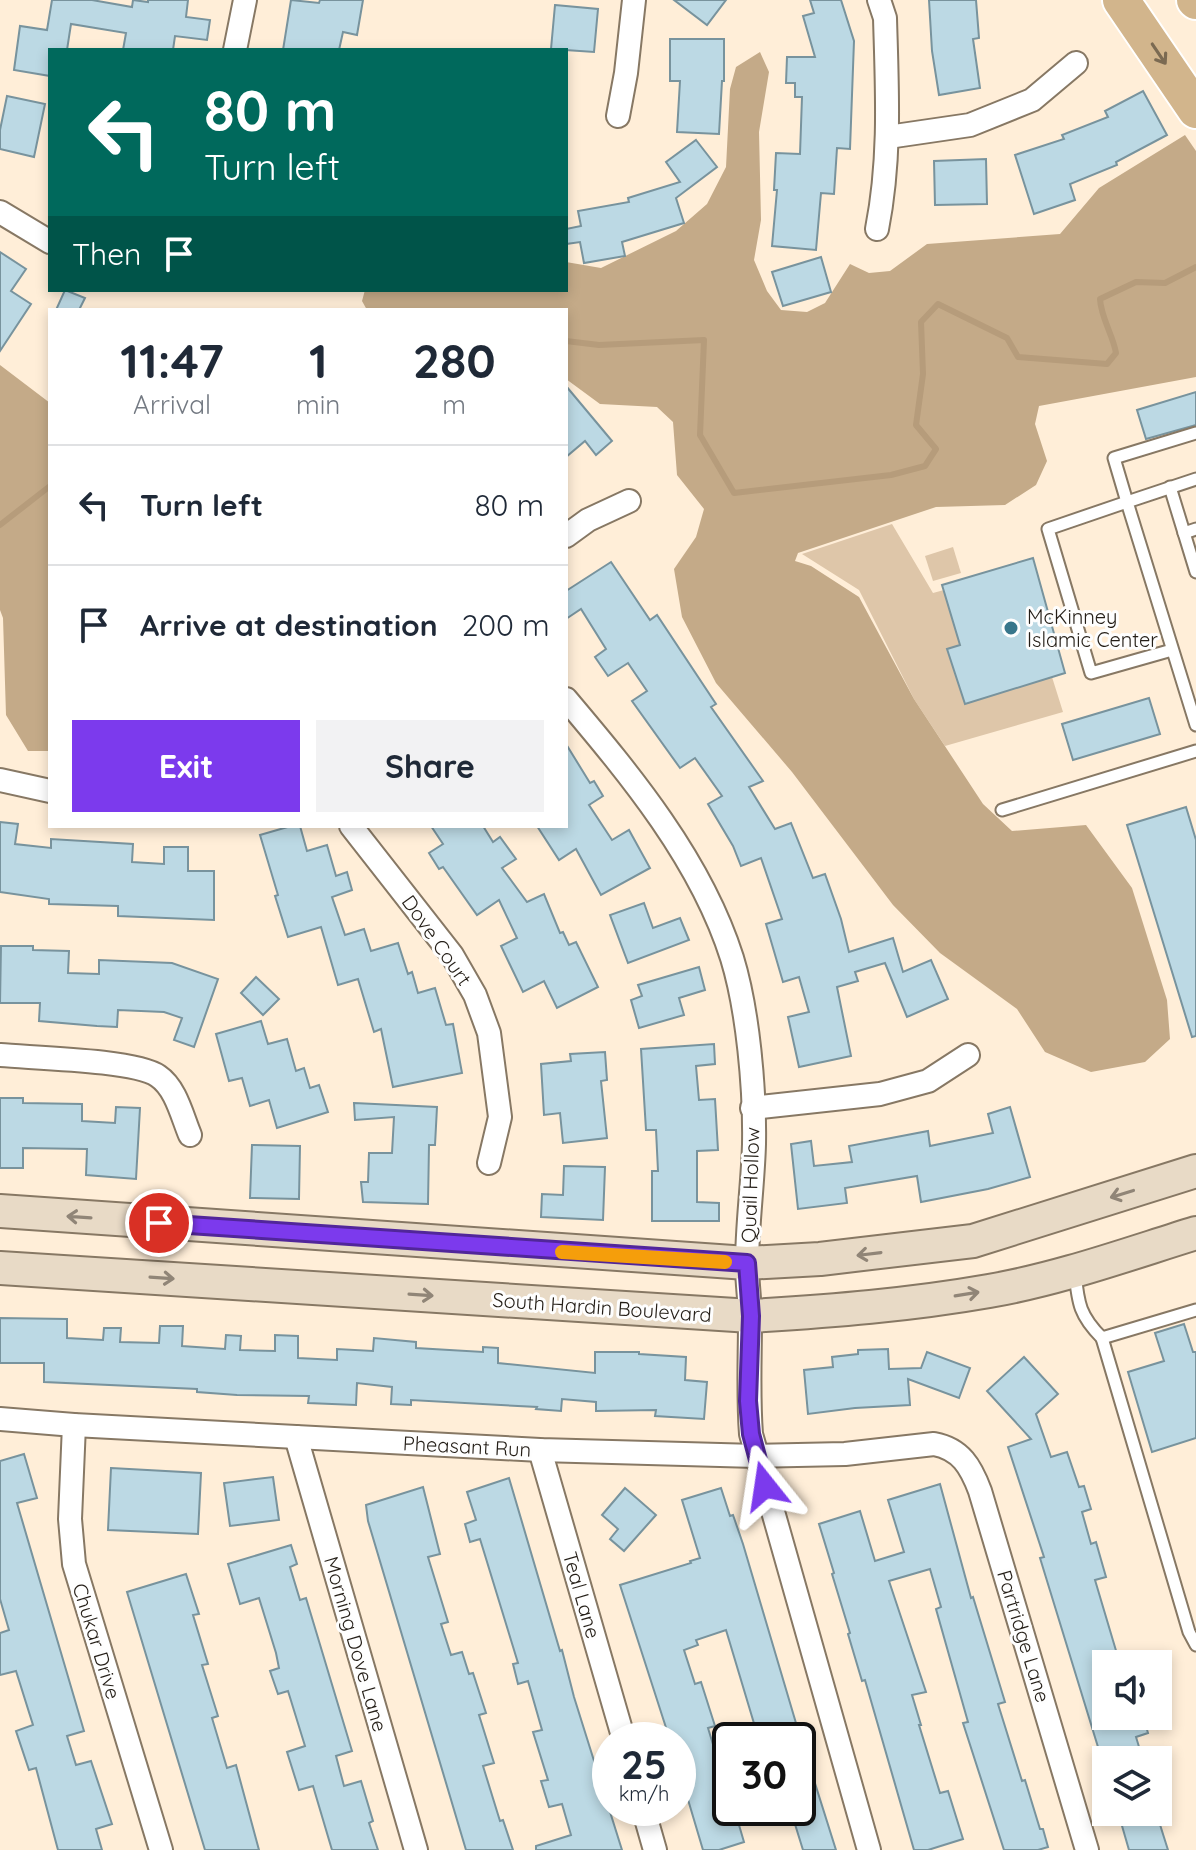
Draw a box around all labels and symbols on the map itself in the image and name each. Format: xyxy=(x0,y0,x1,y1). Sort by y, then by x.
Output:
one-way arrow xyxy=(1151,43,1167,65)
place label: McKinney Islamic Center xyxy=(1027,604,1158,652)
marker: McKinney Islamic Center xyxy=(1002,619,1020,637)
street label: Dove Court xyxy=(397,890,477,990)
street label: Quail Hollow xyxy=(735,1127,765,1243)
one-way arrow xyxy=(1109,1188,1134,1203)
pin xyxy=(125,1189,193,1257)
one-way arrow xyxy=(66,1209,93,1224)
one-way arrow xyxy=(856,1246,883,1261)
one-way arrow xyxy=(148,1271,175,1286)
one-way arrow xyxy=(954,1286,979,1301)
street label: South Hardin Boulevard xyxy=(492,1287,712,1327)
one-way arrow xyxy=(407,1288,434,1303)
street label: Pheasant Run xyxy=(402,1430,532,1462)
position arrow xyxy=(723,1444,807,1528)
street label: Teal Lane xyxy=(558,1549,606,1641)
street label: Morning Dove Lane xyxy=(319,1554,393,1734)
street label: Partridge Lane xyxy=(992,1567,1056,1705)
street label: Chukar Drive xyxy=(68,1580,126,1702)
speed limit sign: 30 xyxy=(712,1722,816,1826)

